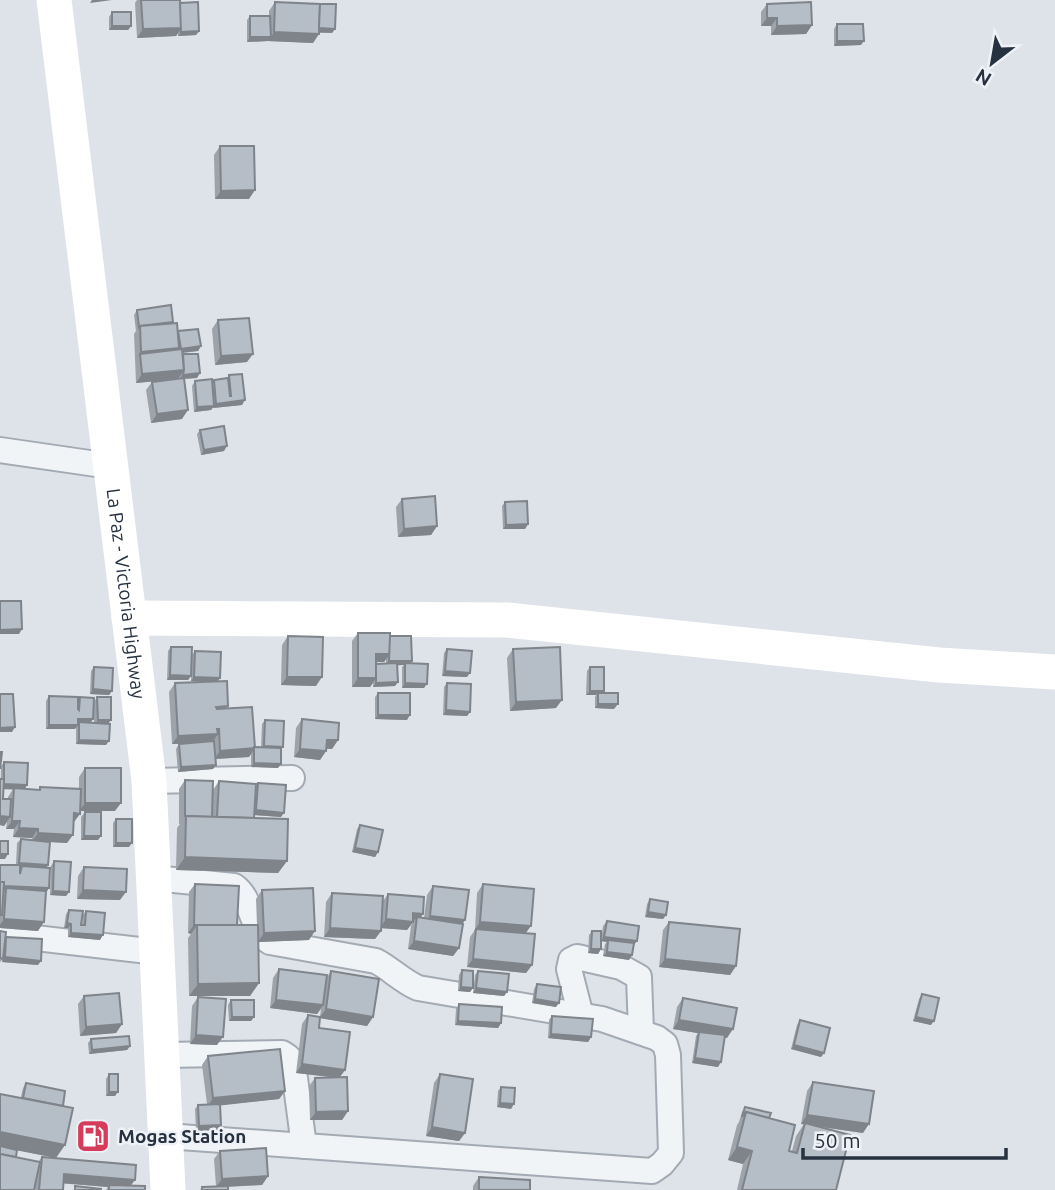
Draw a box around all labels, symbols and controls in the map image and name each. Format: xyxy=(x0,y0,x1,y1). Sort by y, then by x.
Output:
north arrow xyxy=(957,28,1027,98)
text: N xyxy=(971,64,995,91)
street label: La Paz - Victoria Highway xyxy=(103,487,150,700)
scale bar xyxy=(803,1116,1006,1160)
fuel station icon: Mogas Station xyxy=(74,1117,112,1155)
place label: Mogas Station xyxy=(118,1125,246,1147)
text: 50 m xyxy=(814,1128,861,1152)

